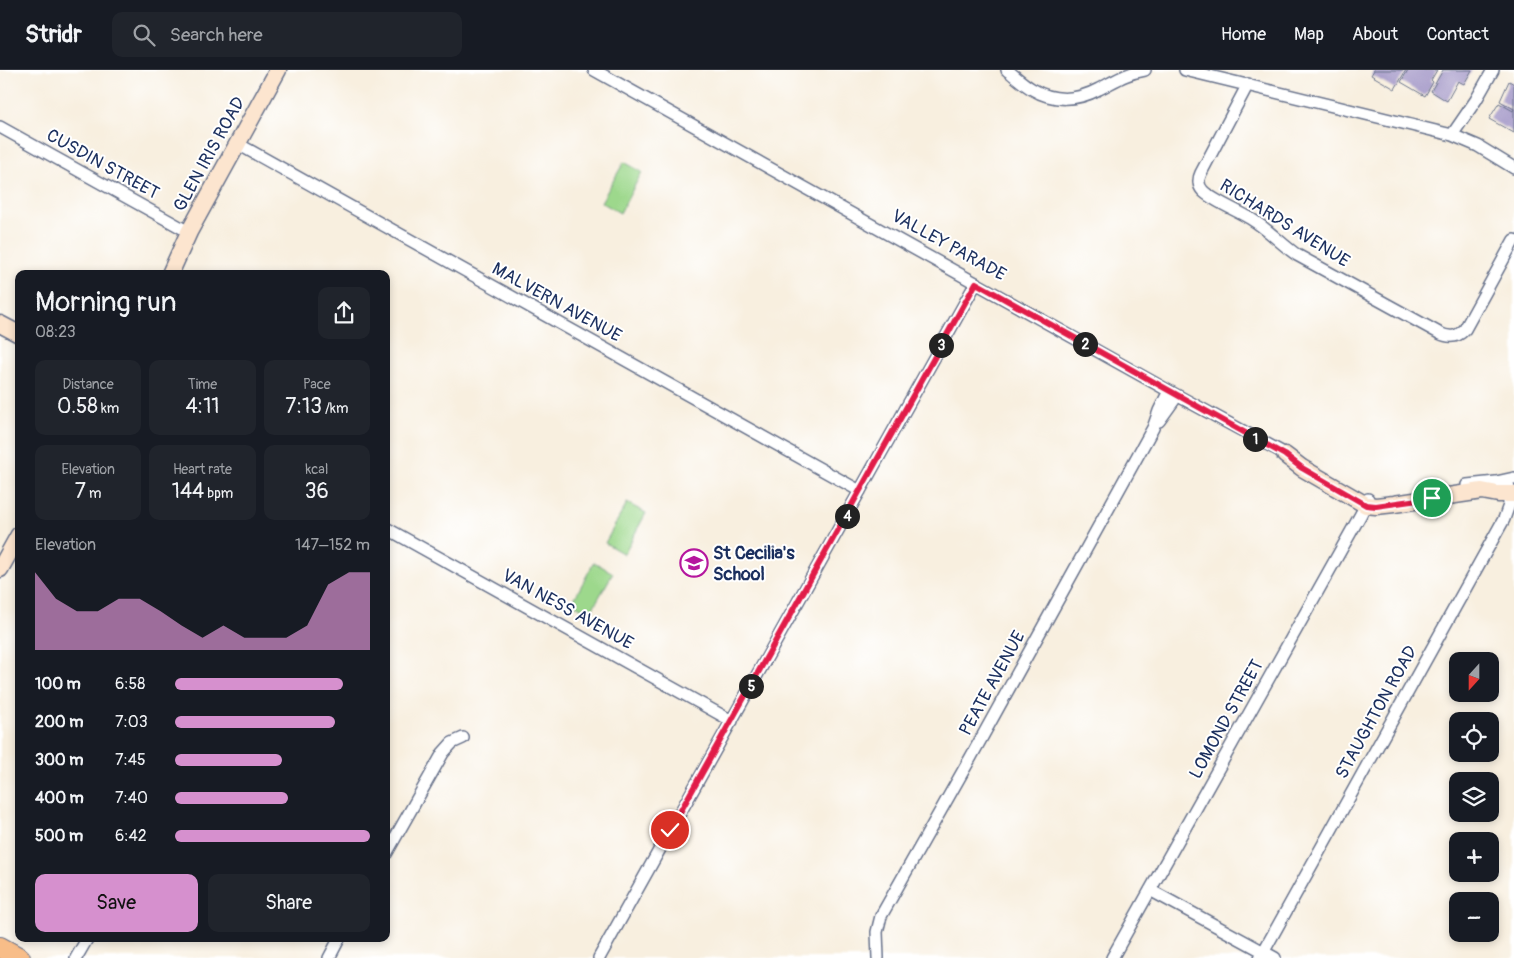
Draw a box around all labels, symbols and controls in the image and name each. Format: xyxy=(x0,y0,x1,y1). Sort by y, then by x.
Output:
search box xyxy=(112,12,462,57)
text: Stridr xyxy=(25,20,82,49)
icon: search xyxy=(130,21,158,49)
text: Search here xyxy=(170,23,263,47)
text: Home xyxy=(1221,23,1266,46)
text: Map xyxy=(1294,23,1324,46)
text: About xyxy=(1352,23,1398,46)
text: Contact xyxy=(1426,23,1489,46)
street label: GLEN IRIS ROAD xyxy=(168,93,250,216)
street label: CUSDIN STREET xyxy=(42,124,163,205)
street label: RICHARDS AVENUE xyxy=(1215,174,1354,273)
street label: VALLEY PARADE xyxy=(887,204,1010,286)
street label: MALVERN AVENUE xyxy=(488,257,626,348)
text: Morning run xyxy=(35,285,177,320)
button: share xyxy=(318,287,370,339)
text: 08:23 xyxy=(35,322,76,342)
pin: 3 xyxy=(928,332,954,358)
pin: 2 xyxy=(1072,332,1098,356)
text: 2 xyxy=(1082,336,1089,353)
text: 3 xyxy=(938,337,945,354)
text: Distance xyxy=(63,376,114,393)
text: Time xyxy=(188,376,217,393)
text: Pace xyxy=(303,376,331,393)
text: 0.58 xyxy=(57,393,98,420)
text: 4:11 xyxy=(185,393,220,420)
text: 7:13 xyxy=(285,393,322,420)
text: km xyxy=(98,400,119,417)
text: /km xyxy=(322,400,348,417)
pin: 1 xyxy=(1242,426,1268,452)
text: 1 xyxy=(1253,431,1258,448)
text: Elevation xyxy=(61,461,115,478)
text: Heart rate xyxy=(173,461,232,478)
text: kcal xyxy=(305,461,328,478)
pin xyxy=(1411,477,1453,519)
text: 7 xyxy=(75,478,86,505)
text: 144 xyxy=(172,478,204,505)
text: 36 xyxy=(305,478,329,505)
icon: arrive xyxy=(1418,484,1446,512)
text: m xyxy=(86,485,101,502)
text: bpm xyxy=(204,485,233,502)
pin: 4 xyxy=(834,504,860,528)
text: 4 xyxy=(843,508,852,525)
text: Elevation xyxy=(35,535,96,555)
text: 147–152 m xyxy=(295,535,370,555)
place label: St Cecilia's School xyxy=(713,542,795,586)
school or university icon: St Cecilia's School xyxy=(679,548,709,578)
street label: VAN NESS AVENUE xyxy=(498,564,638,655)
street label: PEATE AVENUE xyxy=(954,627,1031,740)
street label: STAUGHTON ROAD xyxy=(1330,642,1423,783)
north arrow xyxy=(1449,652,1499,702)
map controls xyxy=(1449,652,1499,942)
street label: LOMOND STREET xyxy=(1184,656,1269,783)
text: 100 m xyxy=(35,674,81,694)
text: 6:58 xyxy=(115,674,145,694)
pin: 5 xyxy=(738,674,764,698)
text: 5 xyxy=(748,678,755,695)
text: 200 m xyxy=(35,712,83,732)
text: 7:03 xyxy=(115,712,148,732)
button: locate xyxy=(1449,712,1499,762)
text: 300 m xyxy=(35,750,83,770)
text: 7:45 xyxy=(115,750,146,770)
button: layers xyxy=(1449,772,1499,822)
text: 400 m xyxy=(35,788,84,808)
text: 7:40 xyxy=(115,788,148,808)
pin xyxy=(649,809,691,851)
icon: check xyxy=(656,816,684,844)
text: 500 m xyxy=(35,826,83,846)
text: 6:42 xyxy=(115,826,147,846)
button: + xyxy=(1449,832,1499,882)
button: Save xyxy=(35,874,198,932)
button: Share xyxy=(208,874,370,932)
button: − xyxy=(1449,892,1499,942)

